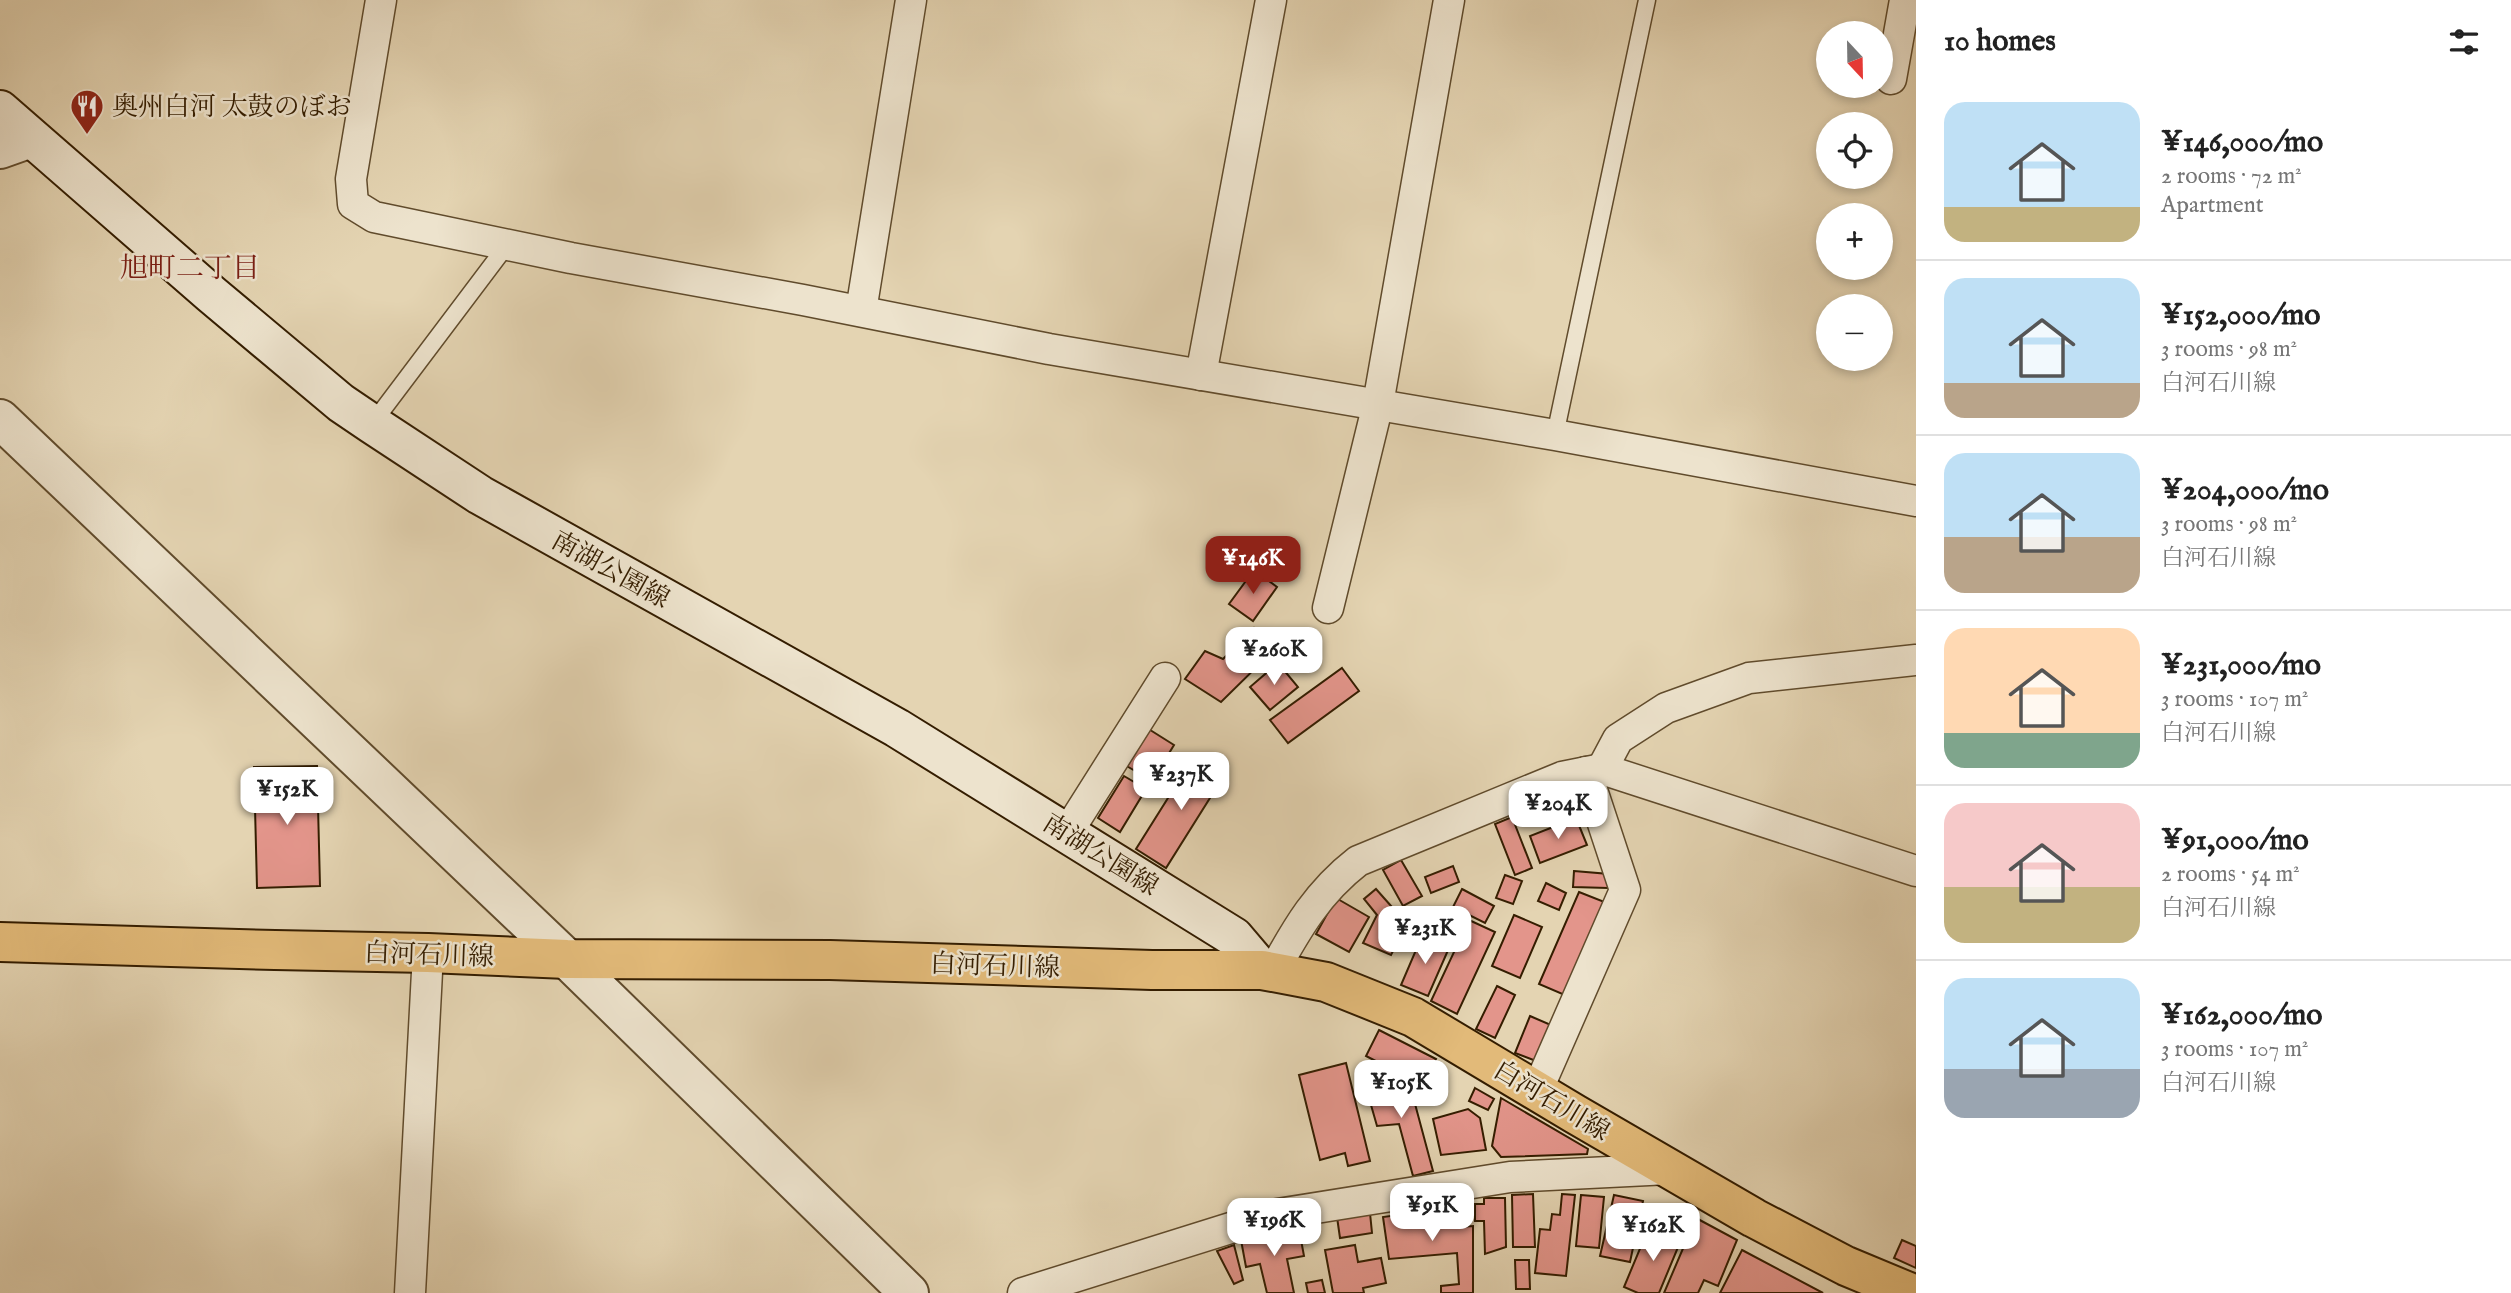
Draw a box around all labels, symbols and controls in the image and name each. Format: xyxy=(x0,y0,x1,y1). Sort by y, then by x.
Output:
north arrow xyxy=(1816,21,1894,98)
map controls xyxy=(1816,21,1893,371)
text: 10 homes xyxy=(1944,23,2056,61)
icon: filters xyxy=(2445,23,2483,61)
restaurant icon: 奥州白河 太鼓のぼお xyxy=(68,87,106,136)
place label: 奥州白河 太鼓のぼお xyxy=(112,91,352,124)
button: locate xyxy=(1816,112,1893,189)
text: ¥146,000/mo xyxy=(2161,124,2323,162)
icon: home xyxy=(2000,130,2084,214)
text: 2 rooms · 72 m² xyxy=(2161,162,2302,191)
text: Apartment xyxy=(2161,191,2264,220)
button: + xyxy=(1816,203,1893,280)
district label: 旭町二丁目 xyxy=(120,252,260,287)
button: − xyxy=(1816,294,1893,371)
text: ¥152,000/mo xyxy=(2161,297,2321,335)
icon: home xyxy=(2000,306,2084,390)
text: 3 rooms · 98 m² xyxy=(2161,335,2297,364)
text: 白河石川線 xyxy=(2161,369,2276,398)
text: ¥204,000/mo xyxy=(2161,472,2329,510)
icon: home xyxy=(2000,481,2084,565)
text: 3 rooms · 98 m² xyxy=(2161,510,2297,539)
street label: 南湖公園線 xyxy=(545,524,675,616)
pin: ¥146K xyxy=(1204,536,1302,596)
text: ¥146K xyxy=(1222,544,1284,573)
text: 白河石川線 xyxy=(2161,544,2276,573)
pin: ¥260K xyxy=(1225,628,1323,687)
text: ¥260K xyxy=(1241,635,1307,664)
text: ¥231,000/mo xyxy=(2161,647,2321,685)
icon: home xyxy=(2000,656,2084,740)
text: 3 rooms · 107 m² xyxy=(2161,685,2309,714)
text: 白河石川線 xyxy=(2161,719,2276,748)
pin: ¥237K xyxy=(1132,752,1230,812)
text: ¥237K xyxy=(1149,760,1213,789)
pin: ¥152K xyxy=(238,768,336,827)
text: ¥152K xyxy=(256,775,318,804)
pin: ¥204K xyxy=(1509,782,1607,841)
text: ¥204K xyxy=(1525,789,1591,818)
street label: 南湖公園線 xyxy=(1036,807,1164,904)
text: ¥91,000/mo xyxy=(2161,822,2309,860)
icon: home xyxy=(2000,831,2084,915)
text: 2 rooms · 54 m² xyxy=(2161,860,2300,889)
text: 白河石川線 xyxy=(2161,894,2276,923)
pin: ¥231K xyxy=(1376,906,1474,966)
text: ¥231K xyxy=(1394,914,1456,943)
street label: 白河石川線 xyxy=(363,937,494,974)
street label: 白河石川線 xyxy=(929,948,1060,985)
text: ¥162,000/mo xyxy=(2161,997,2322,1035)
icon: home xyxy=(2000,1006,2084,1090)
text: 3 rooms · 107 m² xyxy=(2161,1035,2309,1064)
street label: 白河石川線 xyxy=(1487,1054,1615,1149)
pin: ¥105K xyxy=(1352,1060,1450,1120)
text: ¥105K xyxy=(1370,1068,1432,1097)
text: 白河石川線 xyxy=(2161,1069,2276,1098)
pin: ¥91K xyxy=(1391,1184,1473,1243)
text: ¥91K xyxy=(1406,1191,1458,1220)
pin: ¥196K xyxy=(1225,1198,1323,1258)
pin: ¥162K xyxy=(1604,1204,1702,1263)
text: ¥196K xyxy=(1243,1206,1305,1235)
text: ¥162K xyxy=(1622,1211,1684,1240)

